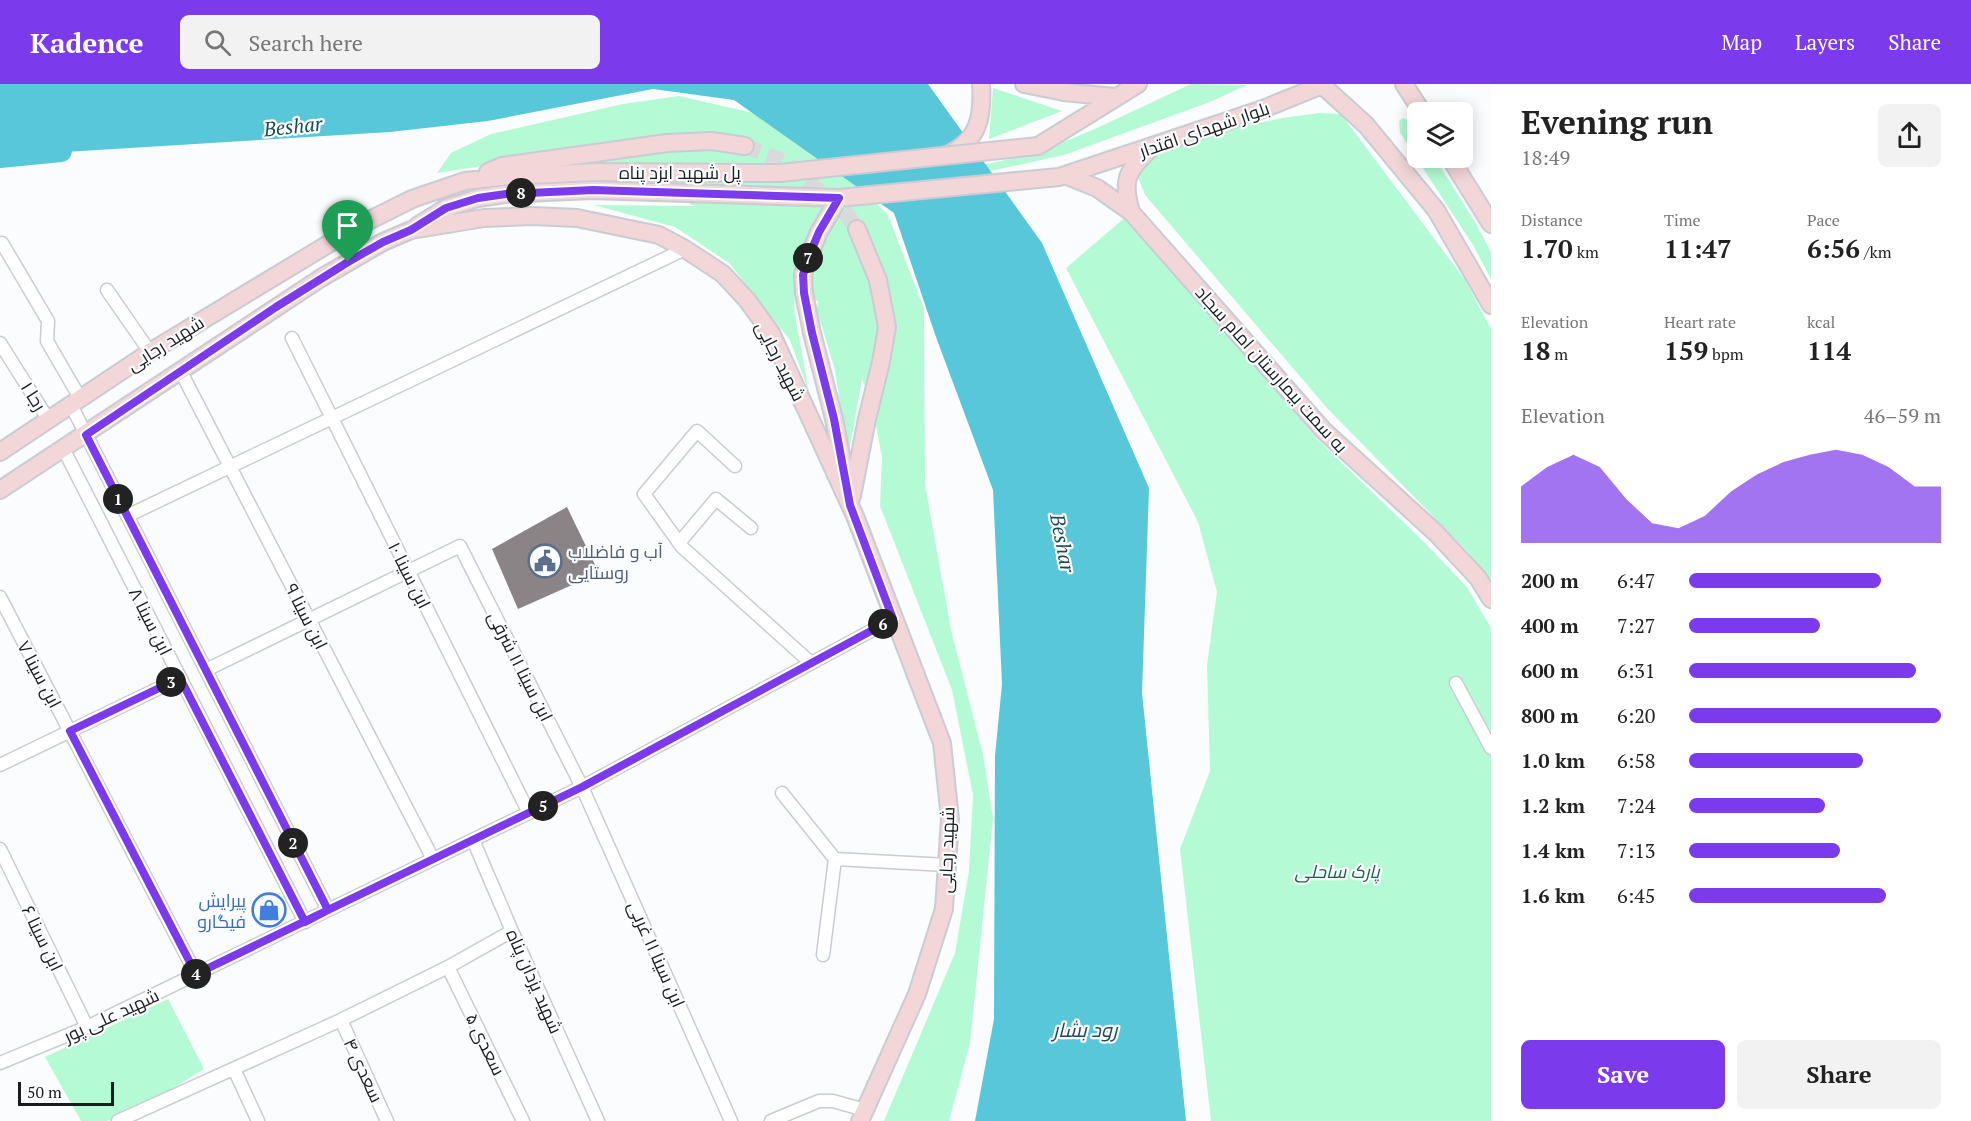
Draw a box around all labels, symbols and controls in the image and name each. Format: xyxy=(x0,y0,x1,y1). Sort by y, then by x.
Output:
search box xyxy=(180,15,600,69)
text: Kadence xyxy=(30,24,144,61)
icon: search xyxy=(201,26,234,59)
text: Search here xyxy=(249,28,363,57)
text: Map xyxy=(1721,28,1762,56)
text: Layers xyxy=(1795,28,1855,56)
text: Share xyxy=(1888,28,1941,56)
street label: بلوار شهدای اقتدار xyxy=(1135,95,1273,163)
text: Evening run xyxy=(1521,100,1713,143)
map controls xyxy=(1407,102,1473,168)
button: layers xyxy=(1407,102,1473,168)
button: share xyxy=(1878,104,1941,167)
water label: Beshar xyxy=(261,109,325,143)
text: 18:49 xyxy=(1521,144,1570,171)
street label: پل شهید ایزد پناه xyxy=(619,160,741,185)
pin: 8 xyxy=(506,178,536,208)
text: 8 xyxy=(516,182,526,204)
pin xyxy=(322,200,373,262)
icon: arrive xyxy=(331,209,364,242)
text: Distance xyxy=(1521,209,1583,231)
text: Time xyxy=(1664,209,1701,231)
text: Pace xyxy=(1807,209,1840,231)
text: 1.70 xyxy=(1521,231,1573,265)
text: 11:47 xyxy=(1664,231,1732,265)
text: 6:56 xyxy=(1807,231,1860,265)
text: km xyxy=(1573,241,1599,263)
text: /km xyxy=(1860,241,1891,263)
pin: 7 xyxy=(793,243,823,273)
text: 7 xyxy=(803,247,813,269)
street label: به سمت بیمارستان امام سجاد xyxy=(1190,280,1353,458)
street label: شهید رجایی xyxy=(122,310,208,376)
text: Elevation xyxy=(1521,311,1588,333)
text: Heart rate xyxy=(1664,311,1736,333)
text: kcal xyxy=(1807,311,1835,333)
street label: شهید رجایی xyxy=(751,317,811,405)
text: 18 xyxy=(1521,333,1550,367)
text: 159 xyxy=(1664,333,1708,367)
text: 114 xyxy=(1807,333,1851,367)
text: m xyxy=(1550,343,1568,365)
text: bpm xyxy=(1708,343,1744,365)
street label: رجا ۱ xyxy=(16,377,52,415)
text: Elevation xyxy=(1521,402,1605,429)
text: 46–59 m xyxy=(1864,402,1941,429)
pin: 1 xyxy=(103,484,133,514)
text: 1 xyxy=(113,488,123,510)
water label: Beshar xyxy=(1044,511,1082,576)
street label: ابن سینا ۱۰ xyxy=(383,538,437,612)
place label: آب و فاضلاب روستایی xyxy=(568,539,663,584)
public building icon: آب و فاضلاب روستایی xyxy=(527,543,563,579)
text: 200 m xyxy=(1521,567,1579,594)
text: 6:47 xyxy=(1617,567,1656,594)
street label: ابن سینا ۹ xyxy=(280,579,334,653)
street label: ابن سینا ۸ xyxy=(124,583,178,659)
street label: ابن سینا ۱۱ شرقی xyxy=(483,607,559,725)
pin: 6 xyxy=(868,609,898,639)
text: 400 m xyxy=(1521,612,1579,639)
text: 7:27 xyxy=(1617,612,1656,639)
text: 6 xyxy=(878,613,888,635)
street label: ابن سینا ۷ xyxy=(12,636,68,712)
text: 600 m xyxy=(1521,657,1579,684)
text: 6:31 xyxy=(1617,657,1656,684)
pin: 3 xyxy=(156,667,186,697)
text: 3 xyxy=(166,671,176,693)
text: 800 m xyxy=(1521,702,1579,729)
text: 6:20 xyxy=(1617,702,1656,729)
text: 1.0 km xyxy=(1521,747,1585,774)
text: 6:58 xyxy=(1617,747,1656,774)
pin: 5 xyxy=(528,791,558,821)
text: 1.2 km xyxy=(1521,792,1585,819)
text: 7:24 xyxy=(1617,792,1656,819)
text: 5 xyxy=(538,795,548,817)
street label: شهید رجایی xyxy=(932,806,960,894)
pin: 2 xyxy=(278,828,308,858)
text: 2 xyxy=(288,832,298,854)
text: 1.4 km xyxy=(1521,837,1585,864)
text: 7:13 xyxy=(1617,837,1656,864)
park label: پارک ساحلی xyxy=(1295,859,1381,884)
text: 1.6 km xyxy=(1521,882,1585,909)
text: 6:45 xyxy=(1617,882,1656,909)
place label: پیرایش فیگارو xyxy=(197,888,246,933)
shop icon: پیرایش فیگارو xyxy=(251,892,287,928)
street label: ابن سینا ۱۱ غربی xyxy=(623,897,691,1011)
street label: ابن سینا ۶ xyxy=(17,901,69,975)
street label: شهید یزدان پناه xyxy=(500,925,569,1037)
pin: 4 xyxy=(181,959,211,989)
text: 4 xyxy=(191,963,201,985)
street label: شهید علی پور xyxy=(59,982,163,1049)
street label: سعدی ۵ xyxy=(461,1009,511,1079)
water label: رود بشار xyxy=(1050,1016,1119,1043)
street label: سعدی ۴ xyxy=(339,1034,389,1106)
button: Save xyxy=(1521,1040,1725,1109)
button: Share xyxy=(1737,1040,1941,1109)
scale bar xyxy=(18,1079,114,1106)
text: 50 m xyxy=(27,1081,62,1103)

